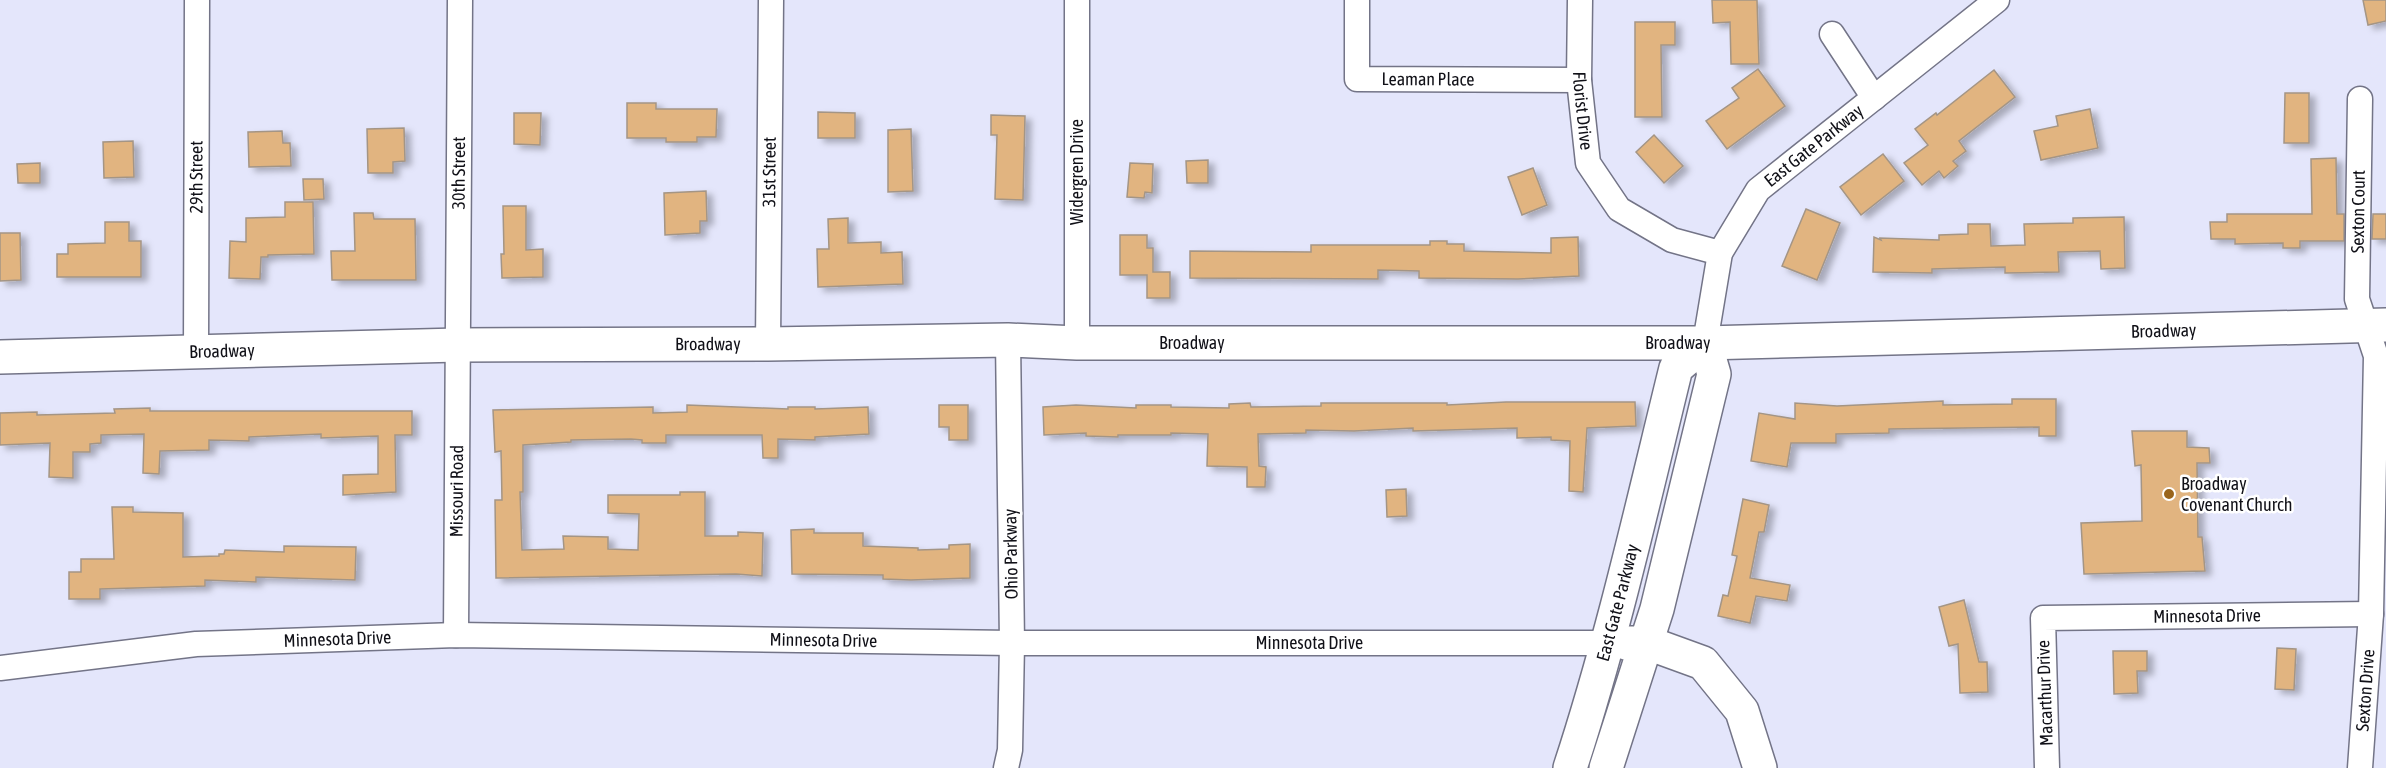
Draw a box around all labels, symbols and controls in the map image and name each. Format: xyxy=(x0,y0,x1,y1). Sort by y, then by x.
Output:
street label: Leaman Place xyxy=(1381,68,1475,90)
street label: Florist Drive xyxy=(1569,71,1598,151)
street label: East Gate Parkway xyxy=(1760,100,1867,191)
street label: Widergren Drive xyxy=(1066,119,1087,225)
street label: 30th Street xyxy=(448,137,469,210)
street label: 31st Street xyxy=(758,137,780,207)
street label: 29th Street xyxy=(185,141,207,213)
street label: Sexton Court xyxy=(2347,170,2369,253)
street label: Broadway xyxy=(2130,319,2197,342)
street label: Broadway xyxy=(1159,332,1225,353)
street label: Broadway xyxy=(1645,332,1711,353)
street label: Broadway xyxy=(675,333,741,354)
street label: Broadway xyxy=(189,339,255,362)
street label: Missouri Road xyxy=(446,445,467,537)
place label: Broadway Covenant Church xyxy=(2181,473,2293,515)
marker: Broadway Covenant Church xyxy=(2162,487,2176,501)
street label: Ohio Parkway xyxy=(999,508,1022,600)
street label: East Gate Parkway xyxy=(1592,542,1643,664)
street label: Minnesota Drive xyxy=(2153,604,2261,627)
street label: Minnesota Drive xyxy=(283,626,392,651)
street label: Minnesota Drive xyxy=(769,629,877,651)
street label: Minnesota Drive xyxy=(1255,632,1363,653)
street label: Macarthur Drive xyxy=(2032,640,2057,746)
street label: Sexton Drive xyxy=(2352,648,2378,732)

